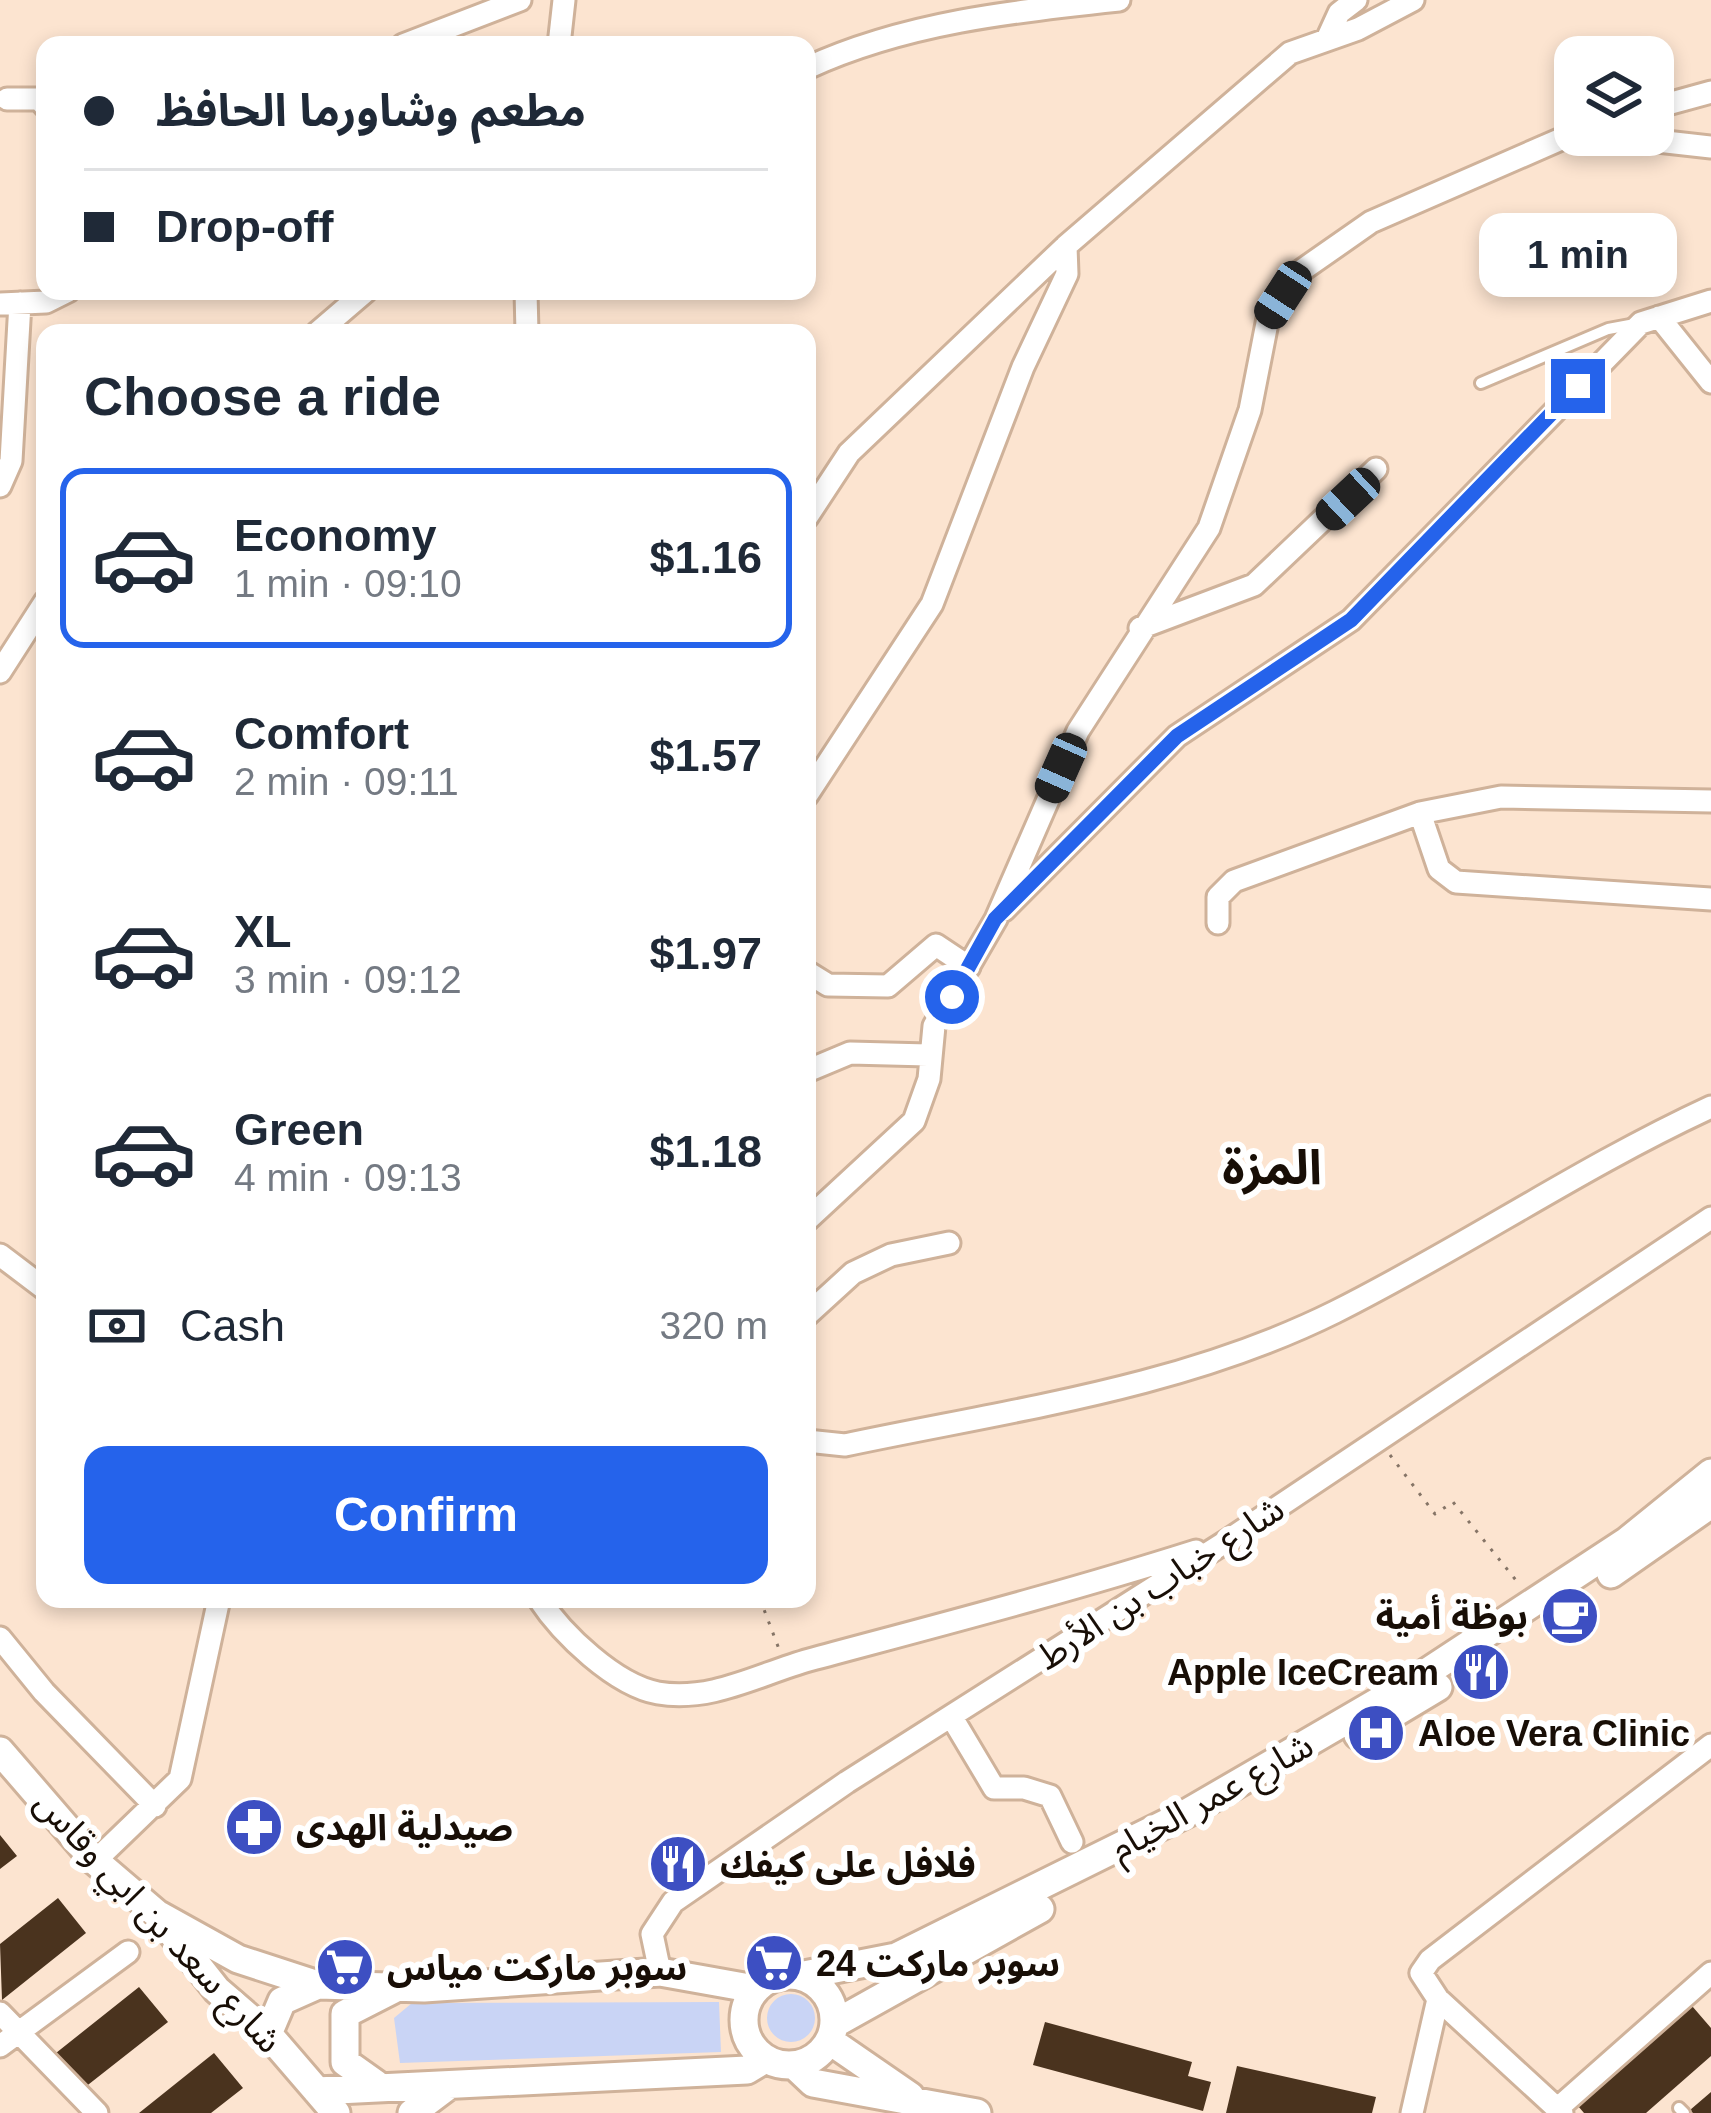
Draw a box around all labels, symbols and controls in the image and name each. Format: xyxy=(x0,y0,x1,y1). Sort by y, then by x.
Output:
map controls xyxy=(1554,36,1674,156)
button: layers xyxy=(1554,36,1674,156)
text: مطعم وشاورما الحافظ xyxy=(156,85,586,136)
text: Drop-off xyxy=(156,201,333,252)
callout: 1 min xyxy=(1479,212,1677,296)
text: 1 min xyxy=(1527,233,1629,276)
car xyxy=(1248,255,1318,335)
route end xyxy=(1551,359,1605,413)
text: Choose a ride xyxy=(84,366,441,426)
car xyxy=(1309,461,1387,537)
icon: car xyxy=(90,504,198,612)
text: Economy xyxy=(234,510,437,561)
text: $1.16 xyxy=(649,532,762,583)
text: 1 min · 09:10 xyxy=(234,562,462,605)
icon: car xyxy=(90,702,198,810)
text: Comfort xyxy=(234,708,409,759)
car xyxy=(1030,728,1092,808)
text: $1.57 xyxy=(649,730,762,781)
text: 2 min · 09:11 xyxy=(234,760,459,803)
icon: car xyxy=(90,900,198,1008)
text: XL xyxy=(234,906,292,957)
text: $1.97 xyxy=(649,928,762,979)
text: 3 min · 09:12 xyxy=(234,958,462,1001)
route start xyxy=(925,970,979,1024)
icon: car xyxy=(90,1098,198,1206)
text: Green xyxy=(234,1104,364,1155)
text: $1.18 xyxy=(649,1126,762,1177)
district label: المزة xyxy=(1222,1141,1322,1195)
text: 4 min · 09:13 xyxy=(234,1156,462,1199)
icon: cash xyxy=(84,1293,150,1359)
text: Cash xyxy=(180,1300,285,1351)
text: 320 m xyxy=(660,1304,768,1347)
button: Confirm xyxy=(84,1446,768,1584)
street label: شارع خباب بن الأرط xyxy=(1029,1487,1295,1683)
cafe icon: بوظة أمية xyxy=(1539,1585,1601,1647)
place label: بوظة أمية xyxy=(1376,1594,1528,1637)
restaurant icon: Apple IceCream xyxy=(1450,1641,1512,1703)
place label: Apple IceCream xyxy=(1167,1652,1439,1693)
hospital icon: Aloe Vera Clinic xyxy=(1345,1702,1407,1764)
place label: Aloe Vera Clinic xyxy=(1418,1713,1690,1754)
street label: شارع عمر الخيام xyxy=(1103,1724,1323,1875)
street label: شارع سعد بن ابي وقاس xyxy=(21,1782,291,2066)
pharmacy icon: صيدلية الهدى xyxy=(223,1796,285,1858)
place label: صيدلية الهدى xyxy=(296,1807,513,1848)
restaurant icon: فلافل على كيفك xyxy=(647,1833,709,1895)
place label: فلافل على كيفك xyxy=(720,1844,976,1886)
supermarket icon: سوبر ماركت 24 xyxy=(743,1932,805,1994)
supermarket icon: سوبر ماركت مياس xyxy=(314,1936,376,1998)
place label: سوبر ماركت 24 xyxy=(816,1943,1060,1985)
place label: سوبر ماركت مياس xyxy=(387,1947,687,1989)

